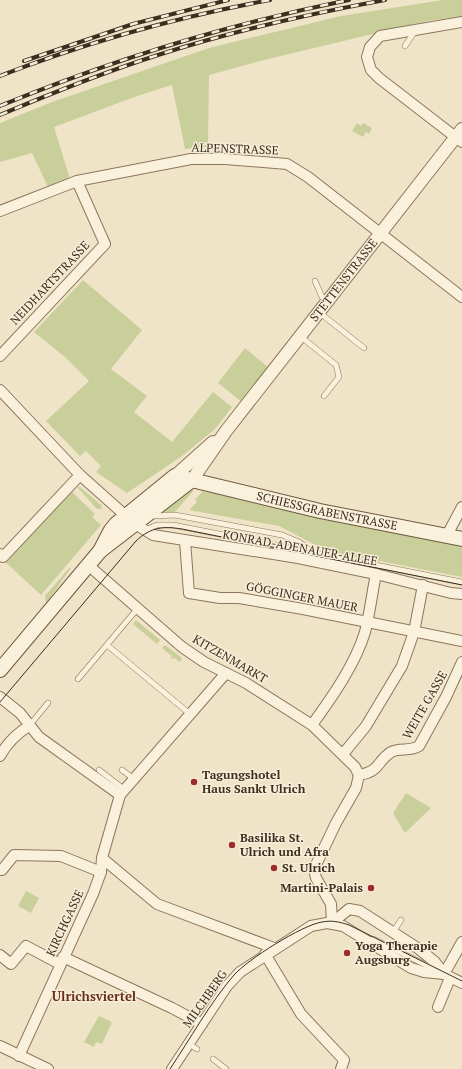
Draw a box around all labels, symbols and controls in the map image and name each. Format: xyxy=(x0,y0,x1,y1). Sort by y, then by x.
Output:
street label: ALPENSTRASSE xyxy=(191,139,279,158)
street label: STETTENSTRASSE xyxy=(306,235,380,324)
street label: NEIDHARTSTRASSE xyxy=(7,238,92,328)
street label: SCHIESSGRABENSTRASSE xyxy=(255,488,399,533)
street label: KONRAD-ADENAUER-ALLEE xyxy=(222,526,379,569)
street label: GÖGGINGER MAUER xyxy=(245,578,360,615)
street label: KITZENMARKT xyxy=(190,631,271,686)
street label: WEITE GASSE xyxy=(399,668,450,741)
place label: Tagungshotel Haus Sankt Ulrich xyxy=(202,767,306,796)
marker: Tagungshotel Haus Sankt Ulrich xyxy=(189,777,199,787)
place label: Basilika St. Ulrich und Afra xyxy=(240,830,329,859)
marker: Basilika St. Ulrich und Afra xyxy=(227,840,237,850)
place label: St. Ulrich xyxy=(282,860,335,875)
marker: St. Ulrich xyxy=(269,863,279,873)
place label: Martini-Palais xyxy=(280,880,364,895)
marker: Martini-Palais xyxy=(366,883,376,893)
street label: KIRCHGASSE xyxy=(43,887,87,959)
place label: Yoga Therapie Augsburg xyxy=(355,938,438,967)
marker: Yoga Therapie Augsburg xyxy=(342,948,352,958)
street label: MILCHBERG xyxy=(179,966,230,1031)
district label: Ulrichsviertel xyxy=(52,987,136,1005)

